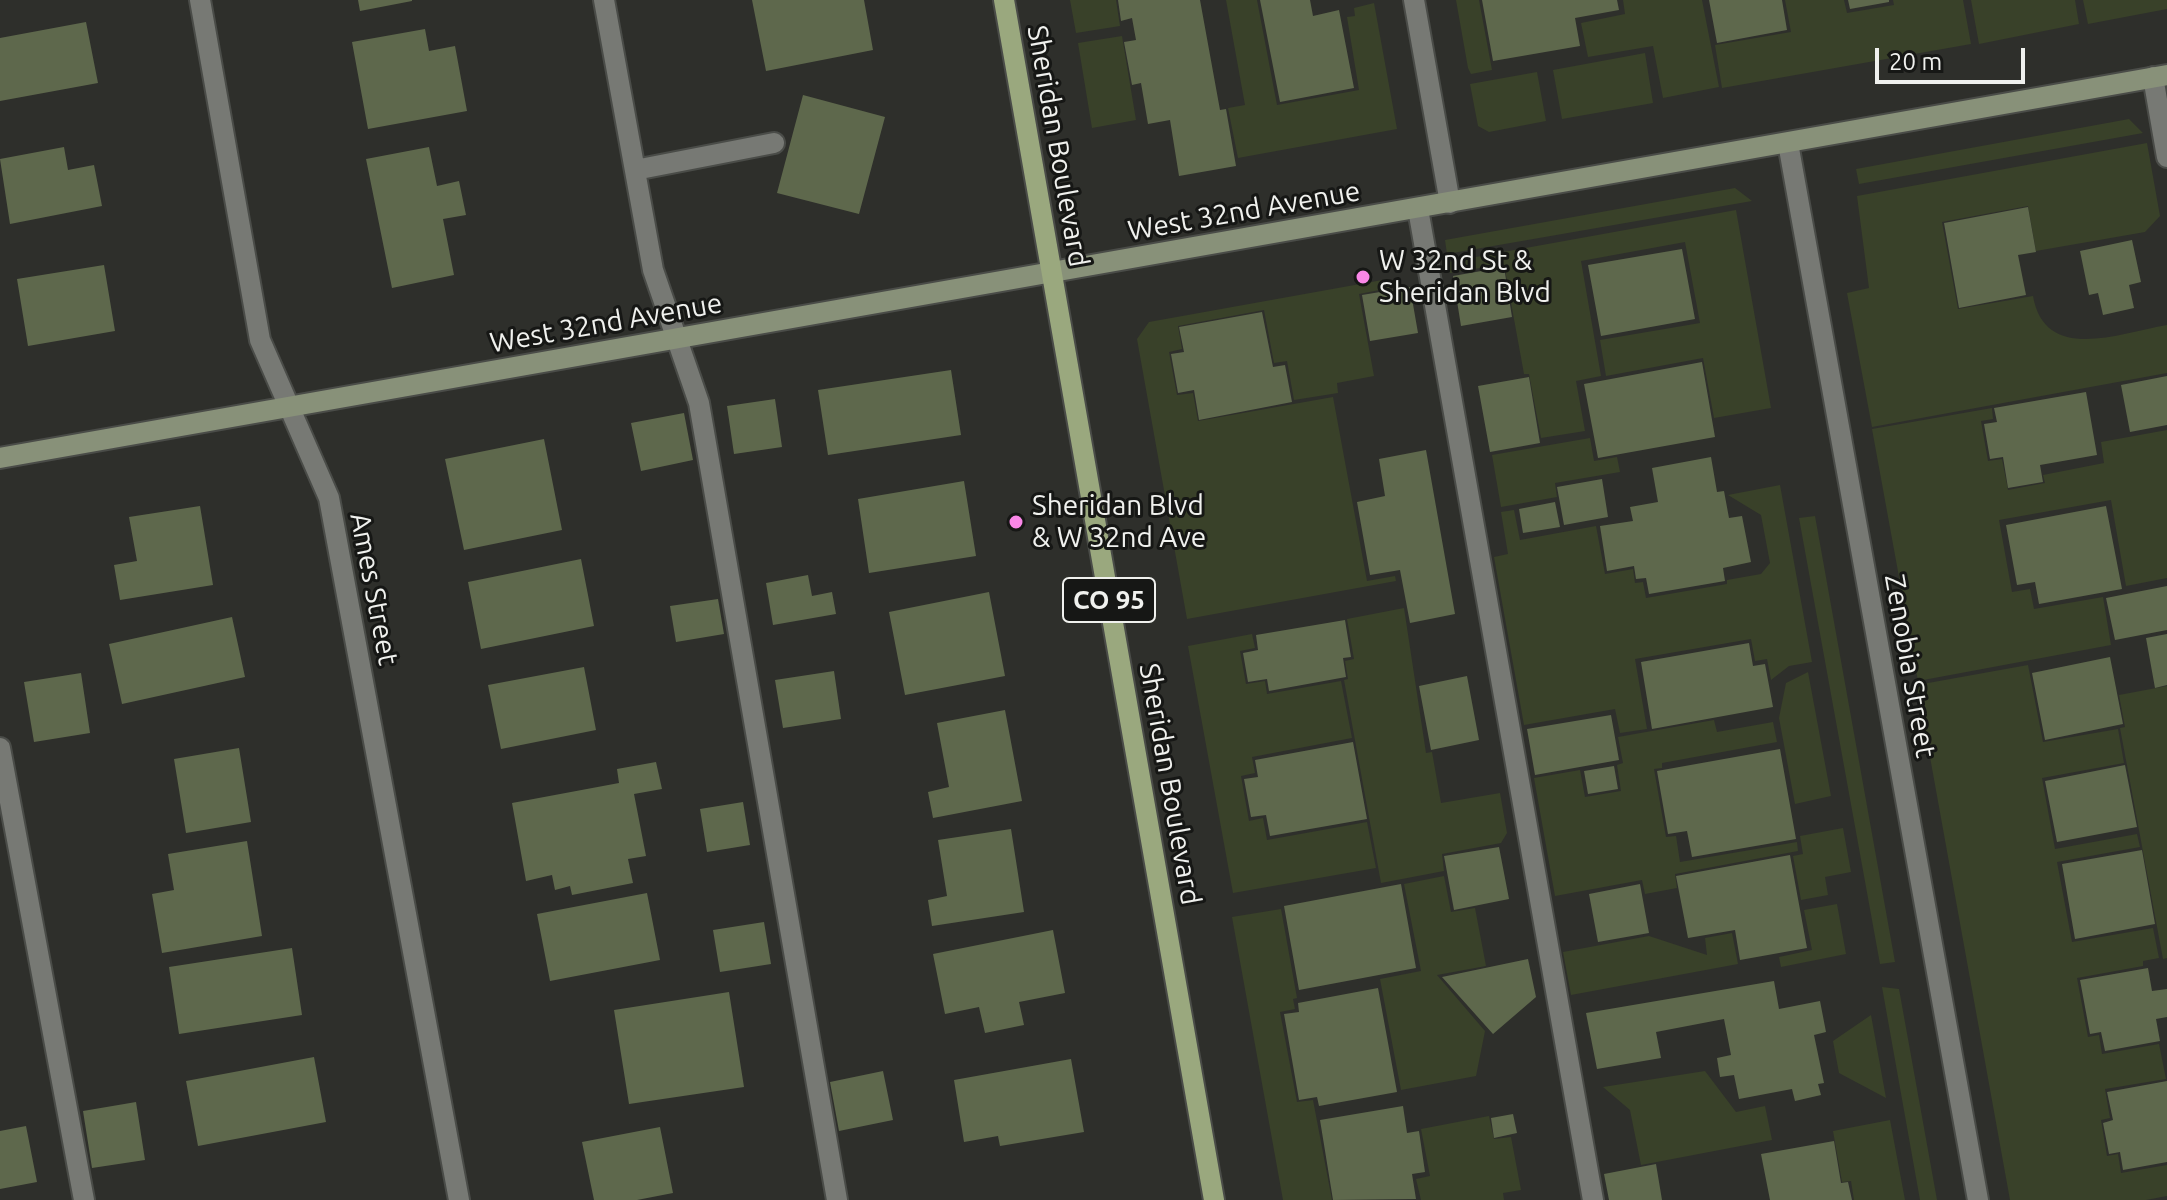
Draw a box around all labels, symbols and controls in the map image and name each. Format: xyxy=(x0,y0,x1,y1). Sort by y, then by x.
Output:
street label: Sheridan Boulevard xyxy=(1020,23,1096,269)
scale bar xyxy=(1879,32,2029,82)
text: 20 m xyxy=(1889,48,1942,75)
street label: West 32nd Avenue xyxy=(1125,174,1363,248)
place label: W 32nd St & Sheridan Blvd xyxy=(1379,244,1551,310)
marker: W 32nd St & Sheridan Blvd xyxy=(1354,268,1372,286)
street label: West 32nd Avenue xyxy=(487,286,725,360)
place label: Sheridan Blvd & W 32nd Ave xyxy=(1032,489,1206,555)
street label: Ames Street xyxy=(343,510,405,668)
marker: Sheridan Blvd & W 32nd Ave xyxy=(1007,513,1025,531)
street label: Zenobia Street xyxy=(1877,572,1943,760)
road number: CO 95 xyxy=(1063,578,1155,622)
street label: Sheridan Boulevard xyxy=(1132,661,1208,907)

